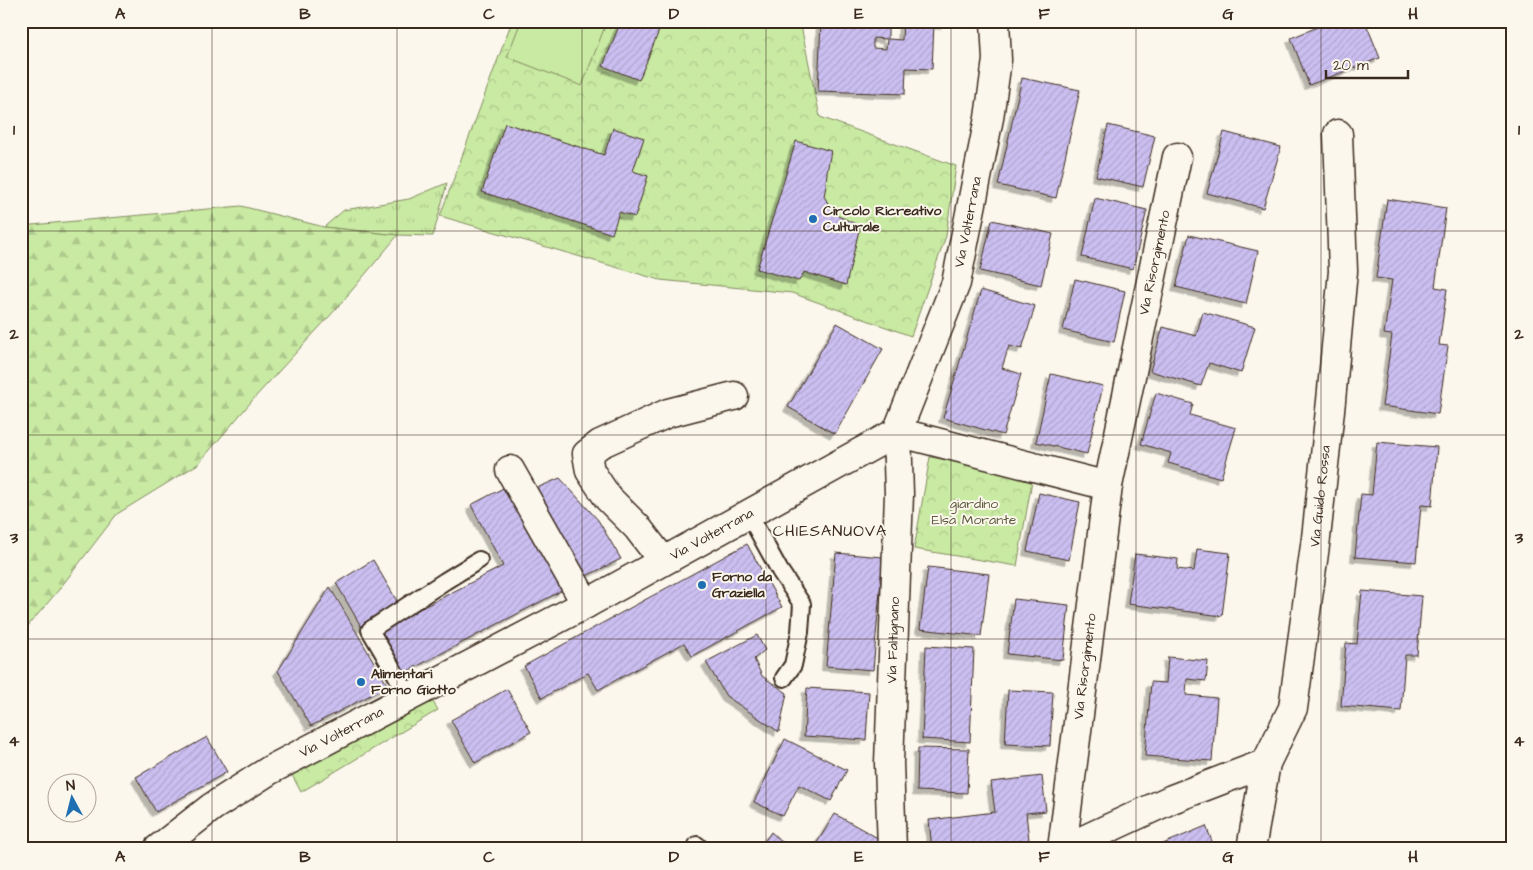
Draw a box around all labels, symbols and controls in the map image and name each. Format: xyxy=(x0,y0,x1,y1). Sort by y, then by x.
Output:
text: A xyxy=(115,3,126,25)
text: B xyxy=(299,3,311,25)
text: C xyxy=(483,3,495,25)
text: D xyxy=(669,3,680,25)
text: E xyxy=(854,3,864,25)
text: F xyxy=(1038,3,1050,25)
text: G xyxy=(1222,3,1234,25)
text: H xyxy=(1408,3,1418,25)
scale bar xyxy=(1326,48,1408,80)
text: 20 m xyxy=(1333,55,1369,76)
text: 1 xyxy=(13,119,16,141)
text: 1 xyxy=(1518,119,1521,141)
street label: Via Volterrana xyxy=(949,175,987,269)
place label: Circolo Ricreativo Culturale xyxy=(823,201,942,237)
street label: Via Risorgimento xyxy=(1134,208,1176,317)
marker: Circolo Ricreativo Culturale xyxy=(807,213,819,225)
text: 2 xyxy=(8,323,19,345)
text: 2 xyxy=(1513,323,1524,345)
street label: Via Guido Rossa xyxy=(1305,444,1336,549)
park label: giardino Elsa Morante xyxy=(932,494,1017,530)
street label: Via Volterrana xyxy=(667,503,757,566)
district label: CHIESANUOVA xyxy=(773,520,887,542)
text: 3 xyxy=(9,527,19,549)
text: 3 xyxy=(1514,527,1524,549)
place label: Forno da Graziella xyxy=(712,567,773,603)
marker: Forno da Graziella xyxy=(696,579,708,591)
street label: Via Faltignano xyxy=(882,596,905,684)
street label: Via Risorgimento xyxy=(1069,612,1102,721)
place label: Alimentari Forno Giotto xyxy=(371,664,456,700)
marker: Alimentari Forno Giotto xyxy=(355,676,367,688)
street label: Via Volterrana xyxy=(296,702,387,763)
text: 4 xyxy=(9,730,20,752)
text: 4 xyxy=(1514,730,1525,752)
north arrow xyxy=(48,772,98,822)
text: N xyxy=(65,776,76,797)
text: A xyxy=(115,846,126,868)
text: B xyxy=(299,846,311,868)
text: C xyxy=(483,846,495,868)
text: D xyxy=(669,846,680,868)
text: E xyxy=(854,846,864,868)
text: F xyxy=(1038,846,1050,868)
text: G xyxy=(1222,846,1234,868)
text: H xyxy=(1408,846,1418,868)

